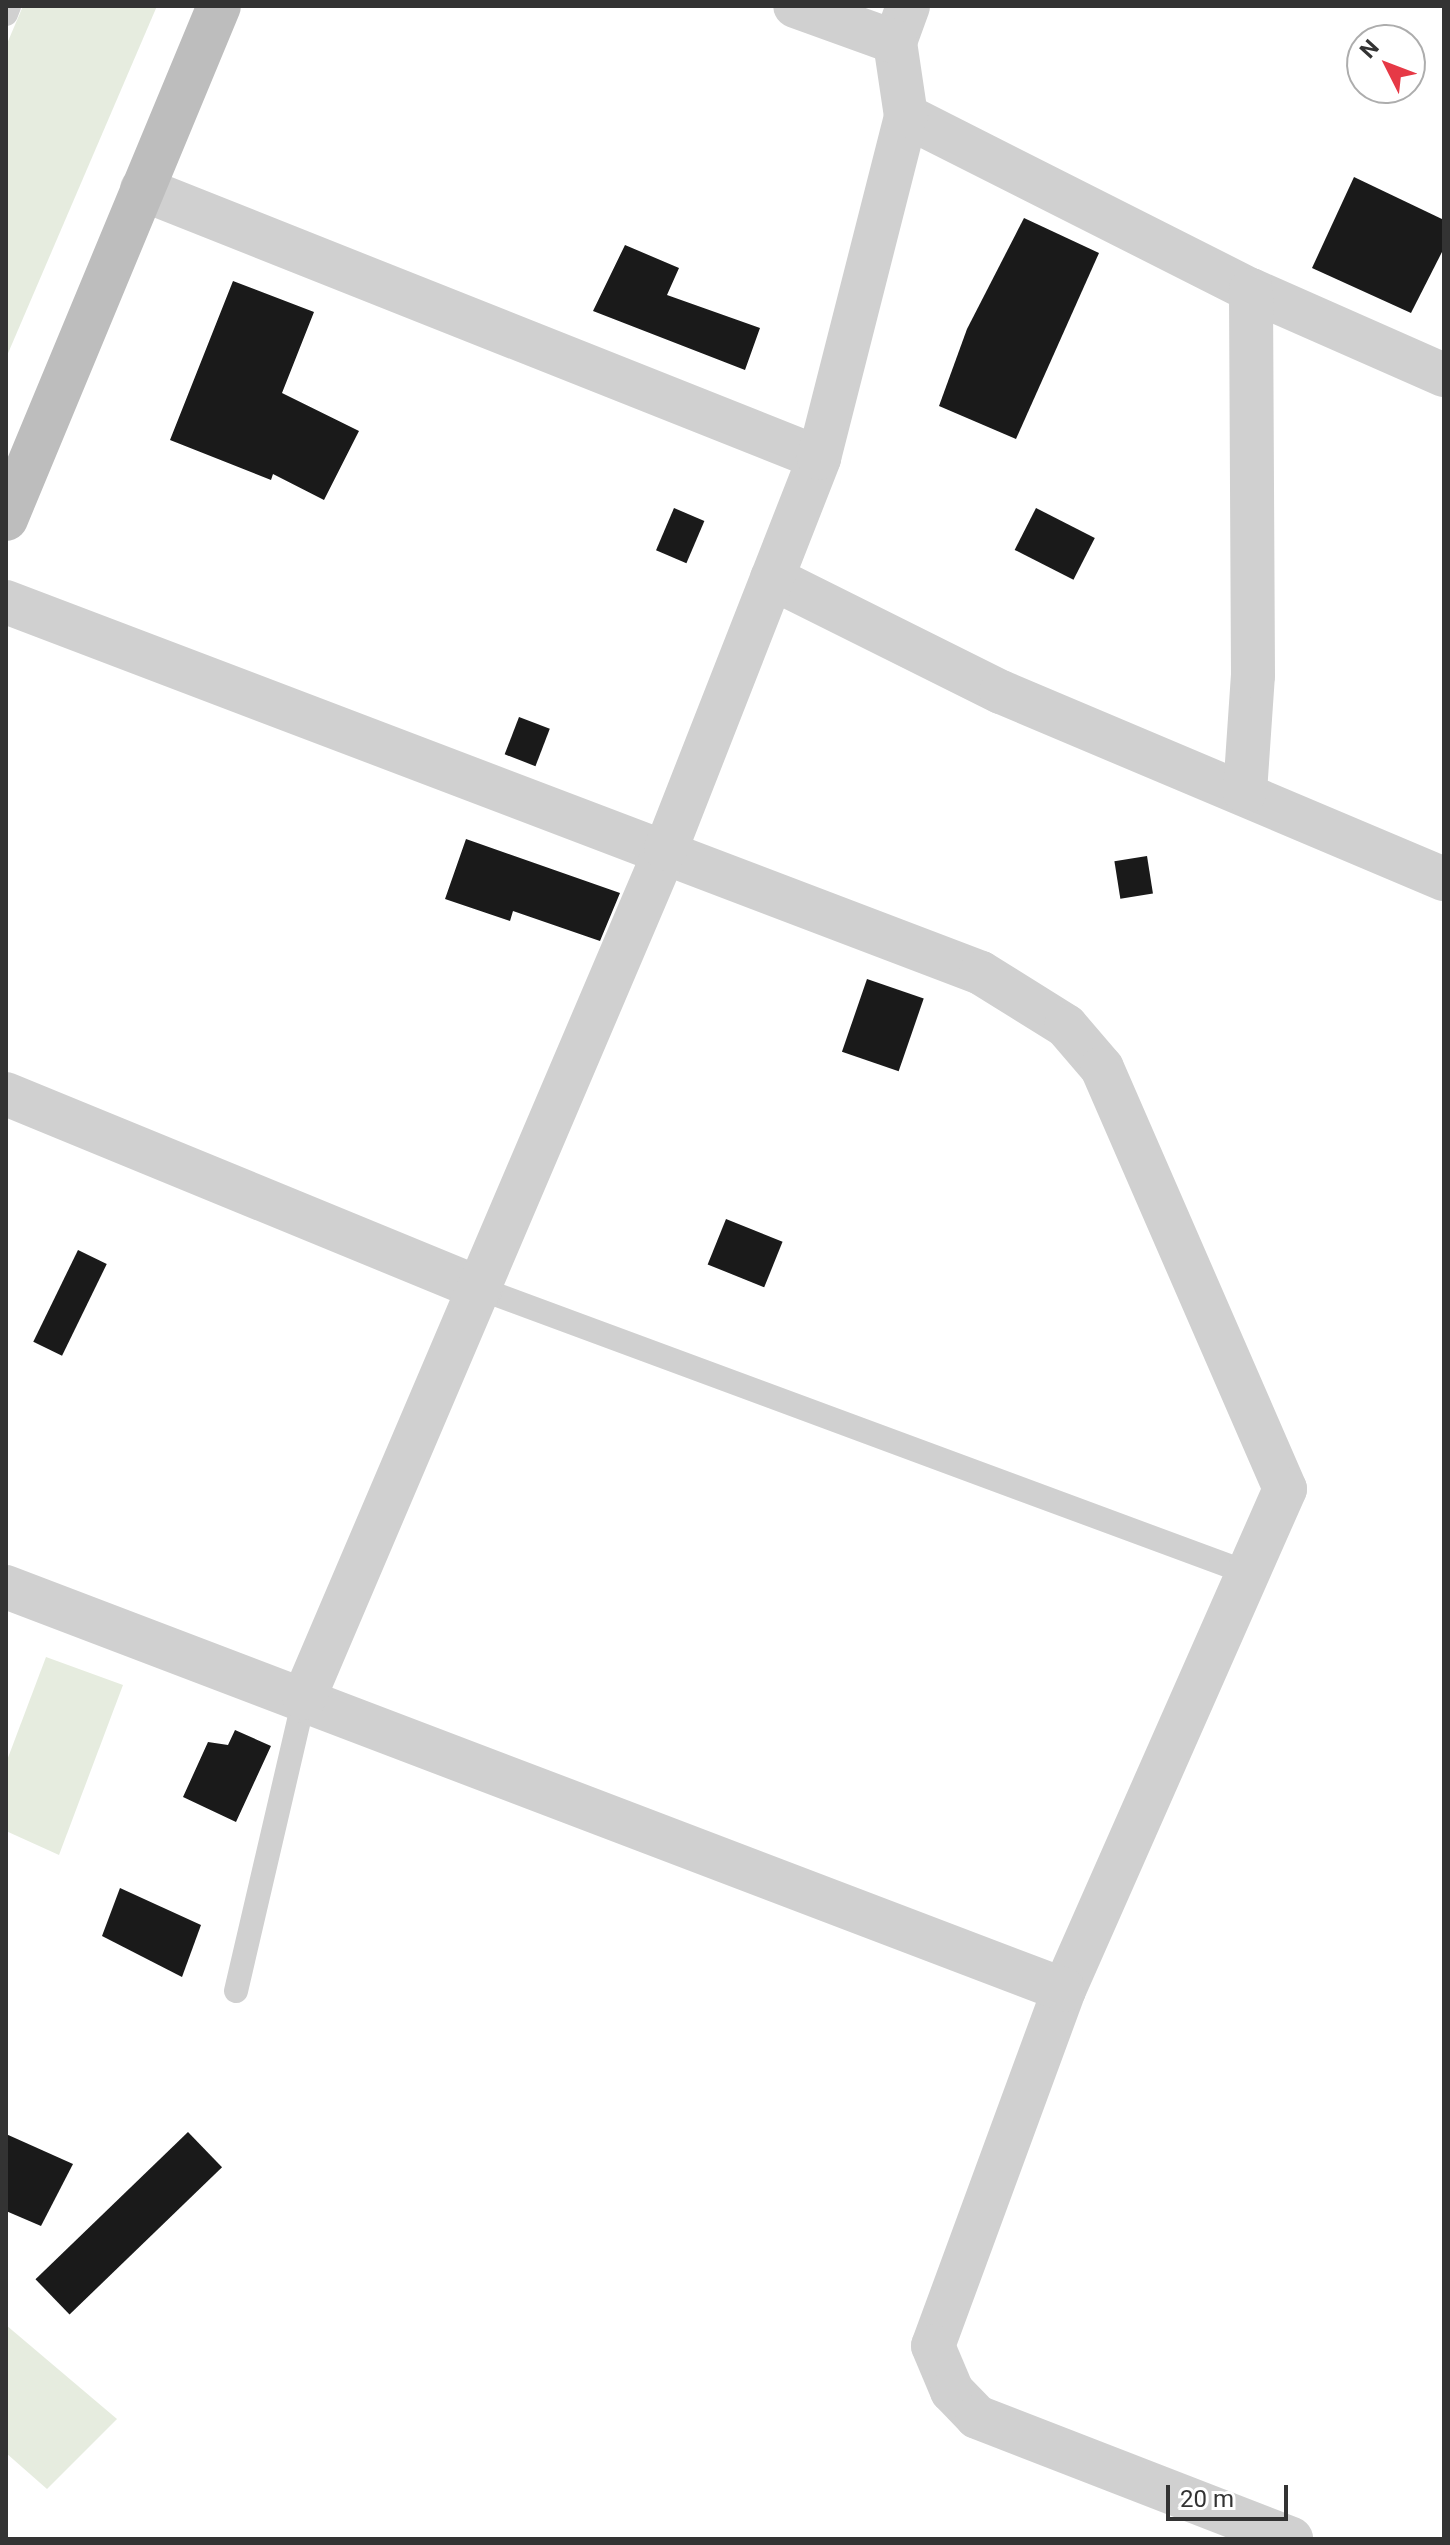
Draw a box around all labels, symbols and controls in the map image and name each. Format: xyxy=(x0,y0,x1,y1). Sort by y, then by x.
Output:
north arrow xyxy=(1346,24,1426,104)
text: N xyxy=(1355,35,1384,63)
scale bar xyxy=(1170,2469,1292,2519)
text: 20 m xyxy=(1180,2485,1234,2513)

